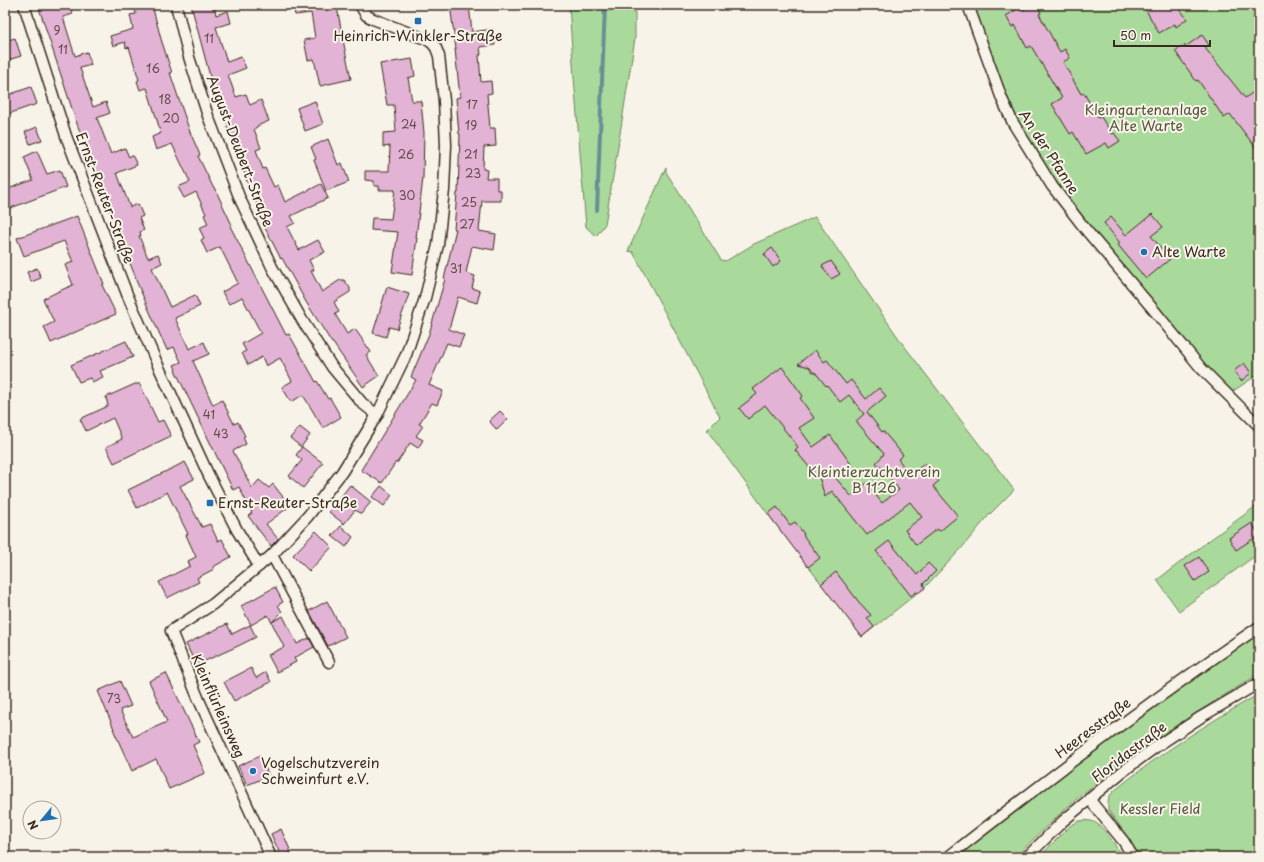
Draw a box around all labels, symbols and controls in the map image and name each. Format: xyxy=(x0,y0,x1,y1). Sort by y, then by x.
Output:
marker: Heinrich-Winkler-Straße xyxy=(413,16,423,26)
house number: 9 xyxy=(53,21,61,39)
scale bar xyxy=(1114,22,1210,48)
place label: Heinrich-Winkler-Straße xyxy=(334,25,502,46)
text: 50 m xyxy=(1120,26,1151,44)
house number: 11 xyxy=(204,29,214,47)
house number: 11 xyxy=(58,40,68,58)
house number: 16 xyxy=(146,59,160,77)
street label: August-Deubert-Straße xyxy=(202,72,279,230)
house number: 18 xyxy=(159,90,171,108)
house number: 17 xyxy=(466,95,478,113)
park label: Kleingartenanlage Alte Warte xyxy=(1085,99,1207,136)
street label: An der Pfanne xyxy=(1014,105,1085,198)
house number: 20 xyxy=(162,109,180,127)
house number: 24 xyxy=(401,115,417,133)
house number: 19 xyxy=(465,116,477,134)
street label: Ernst-Reuter-Straße xyxy=(71,129,140,267)
house number: 26 xyxy=(398,145,414,163)
house number: 21 xyxy=(464,145,478,163)
house number: 23 xyxy=(465,164,481,182)
house number: 30 xyxy=(399,186,416,204)
house number: 25 xyxy=(461,193,477,211)
house number: 27 xyxy=(460,215,475,233)
place label: Alte Warte xyxy=(1152,241,1226,262)
marker: Alte Warte xyxy=(1139,247,1149,257)
house number: 31 xyxy=(450,259,462,277)
house number: 41 xyxy=(203,405,215,423)
house number: 43 xyxy=(213,424,229,442)
park label: Kleintierzuchtverein B 1126 xyxy=(808,461,940,498)
place label: Ernst-Reuter-Straße xyxy=(218,492,357,513)
marker: Ernst-Reuter-Straße xyxy=(205,498,215,508)
street label: Kleinflürleinsweg xyxy=(186,650,251,761)
house number: 73 xyxy=(107,689,121,707)
street label: Heeresstraße xyxy=(1050,692,1135,763)
street label: Floridastraße xyxy=(1087,716,1171,787)
place label: Vogelschutzverein Schweinfurt e.V. xyxy=(261,752,380,789)
marker: Vogelschutzverein Schweinfurt e.V. xyxy=(248,766,258,776)
park label: Kessler Field xyxy=(1119,798,1201,819)
north arrow xyxy=(22,800,62,840)
text: N xyxy=(23,817,42,833)

